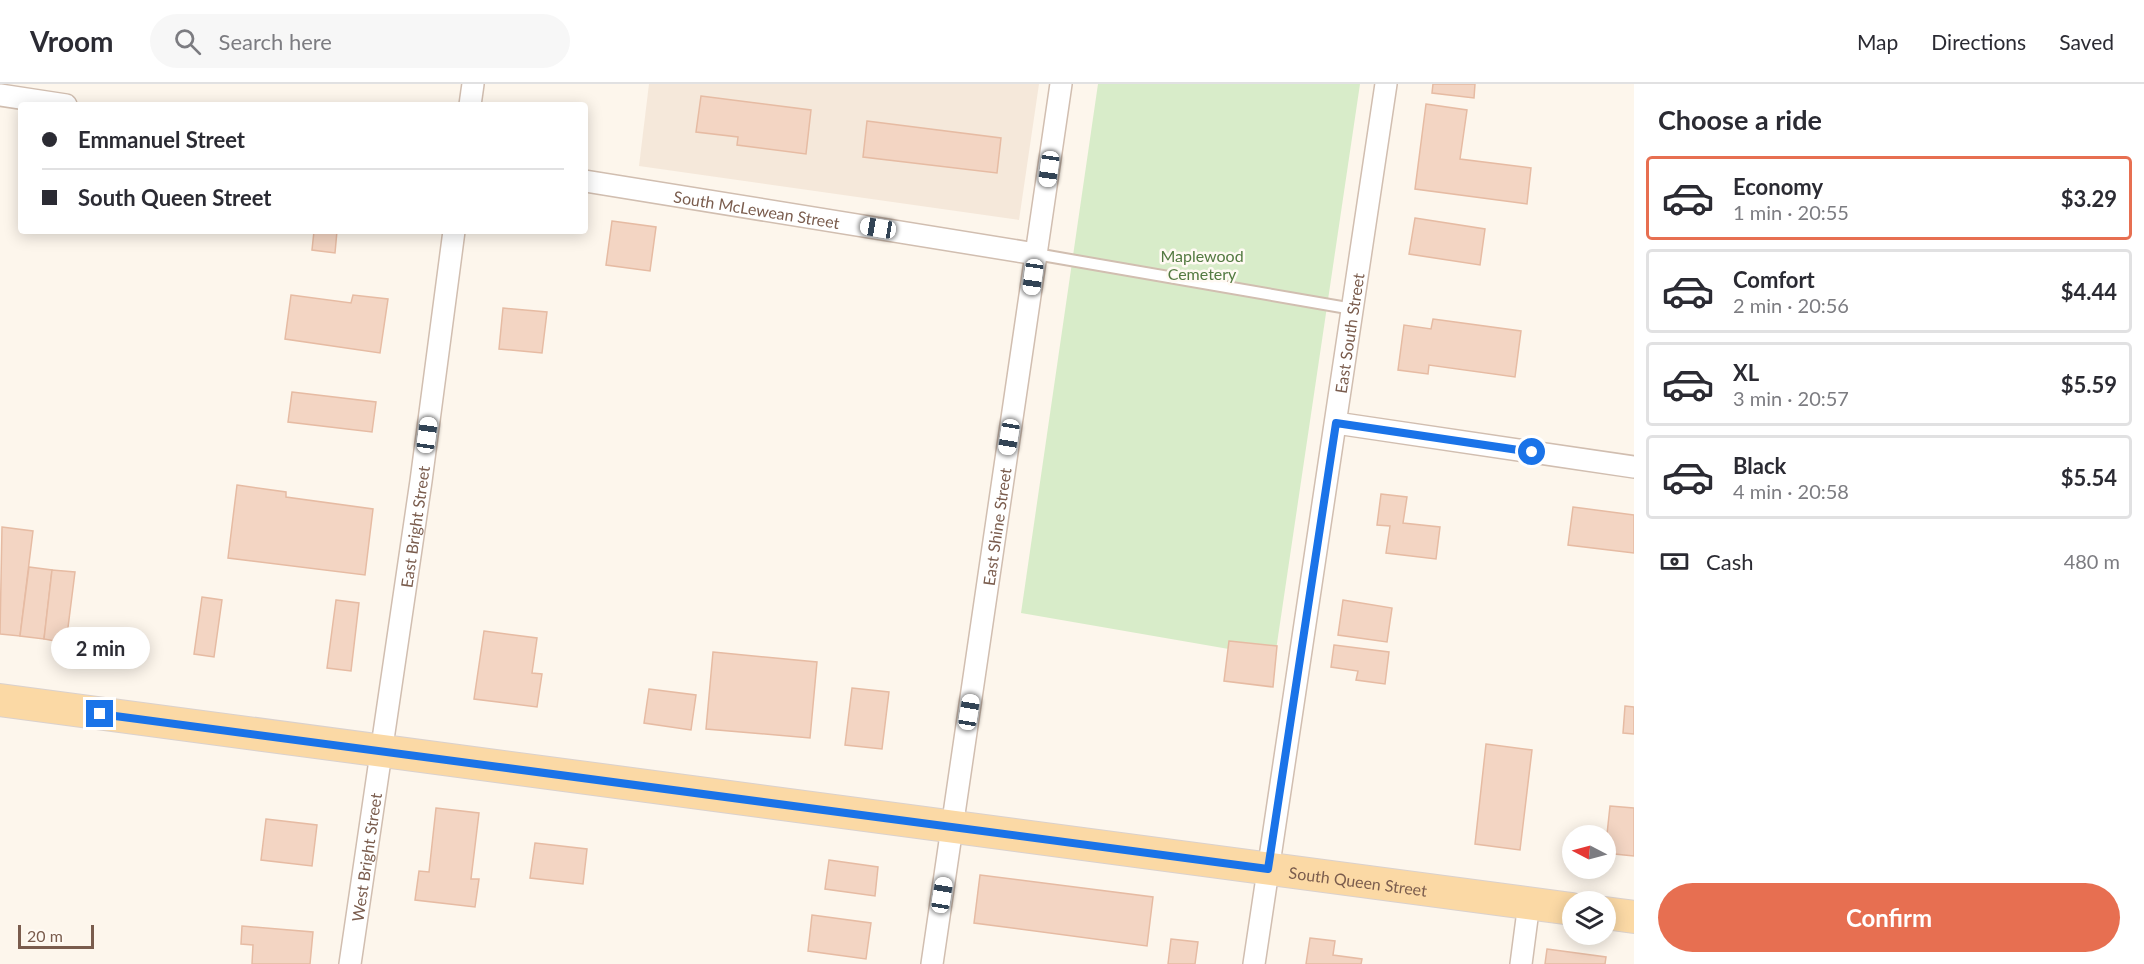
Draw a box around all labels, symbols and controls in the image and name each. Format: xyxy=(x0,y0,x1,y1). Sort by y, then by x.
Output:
search box xyxy=(150,14,570,68)
text: Vroom xyxy=(30,24,114,58)
icon: search xyxy=(171,25,204,58)
text: Search here xyxy=(219,28,332,55)
text: Map xyxy=(1857,29,1898,54)
text: Directions xyxy=(1931,29,2026,54)
text: Saved xyxy=(2059,29,2114,54)
text: Choose a ride xyxy=(1658,103,1822,136)
text: Emmanuel Street xyxy=(78,126,245,153)
car xyxy=(1038,150,1060,188)
icon: car xyxy=(1661,171,1715,225)
text: Economy xyxy=(1733,173,1823,200)
text: South Queen Street xyxy=(78,184,272,211)
text: $3.29 xyxy=(2061,185,2117,212)
street label: South McLewean Street xyxy=(672,186,841,232)
text: 1 min · 20:55 xyxy=(1733,200,1849,224)
car xyxy=(859,216,897,240)
park label: Maplewood Cemetery xyxy=(1160,246,1244,283)
car xyxy=(1022,258,1044,296)
icon: car xyxy=(1661,264,1715,318)
text: Comfort xyxy=(1733,266,1815,293)
street label: East South Street xyxy=(1330,271,1367,395)
text: $4.44 xyxy=(2061,278,2117,305)
text: 2 min · 20:56 xyxy=(1733,293,1849,317)
icon: car xyxy=(1661,357,1715,411)
text: XL xyxy=(1733,359,1759,386)
text: $5.59 xyxy=(2061,371,2117,398)
text: 3 min · 20:57 xyxy=(1733,386,1849,410)
car xyxy=(416,416,438,454)
car xyxy=(997,418,1021,456)
route start xyxy=(1518,438,1545,465)
icon: car xyxy=(1661,450,1715,504)
text: Black xyxy=(1733,452,1786,479)
street label: East Bright Street xyxy=(396,464,432,589)
text: $5.54 xyxy=(2061,464,2117,491)
street label: East Shine Street xyxy=(978,466,1014,587)
text: 4 min · 20:58 xyxy=(1733,479,1849,503)
icon: cash xyxy=(1658,545,1691,578)
text: Cash xyxy=(1706,548,1753,575)
text: 480 m xyxy=(2064,549,2120,573)
callout: 2 min xyxy=(51,627,150,669)
text: 2 min xyxy=(76,636,125,660)
car xyxy=(957,693,981,731)
route end xyxy=(86,700,113,727)
street label: West Bright Street xyxy=(347,791,385,923)
north arrow xyxy=(1562,825,1616,879)
map controls xyxy=(1562,825,1616,945)
street label: South Queen Street xyxy=(1288,862,1429,899)
car xyxy=(930,876,954,914)
button: Confirm xyxy=(1658,883,2120,952)
button: layers xyxy=(1562,891,1616,945)
scale bar xyxy=(18,922,94,950)
text: 20 m xyxy=(27,926,63,945)

